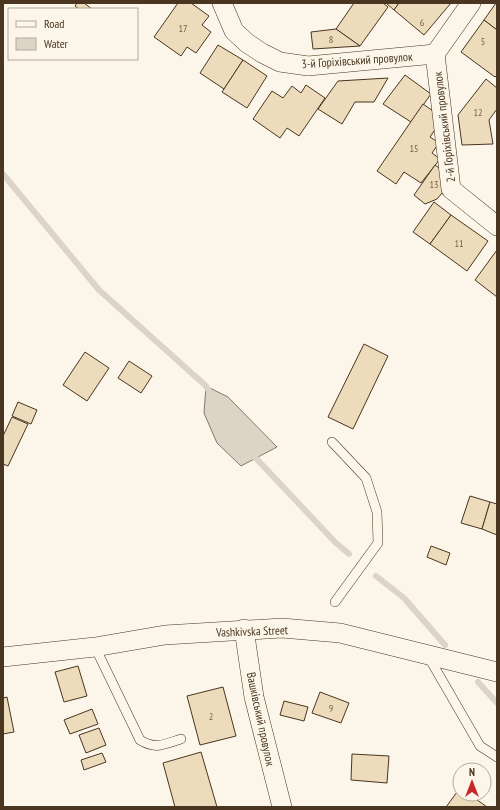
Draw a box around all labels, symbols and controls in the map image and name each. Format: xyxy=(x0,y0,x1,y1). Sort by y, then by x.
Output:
legend xyxy=(8,8,138,60)
text: Road xyxy=(44,16,64,31)
house number: 6 xyxy=(420,16,425,29)
house number: 17 xyxy=(179,22,188,35)
house number: 8 xyxy=(329,33,333,46)
house number: 5 xyxy=(481,35,485,48)
text: Water xyxy=(44,36,69,51)
street label: 3-й Горіхівський провулок xyxy=(301,49,413,71)
street label: 2-й Горіхівський провулок xyxy=(430,71,458,183)
house number: 12 xyxy=(474,106,483,119)
house number: 15 xyxy=(410,142,419,155)
house number: 13 xyxy=(430,178,439,191)
house number: 11 xyxy=(455,237,464,250)
street label: Vashkivska Street xyxy=(215,622,289,640)
street label: Вашківський провулок xyxy=(244,671,278,768)
house number: 9 xyxy=(329,702,333,715)
house number: 2 xyxy=(209,710,213,723)
north arrow xyxy=(452,762,492,802)
text: N xyxy=(469,765,475,779)

